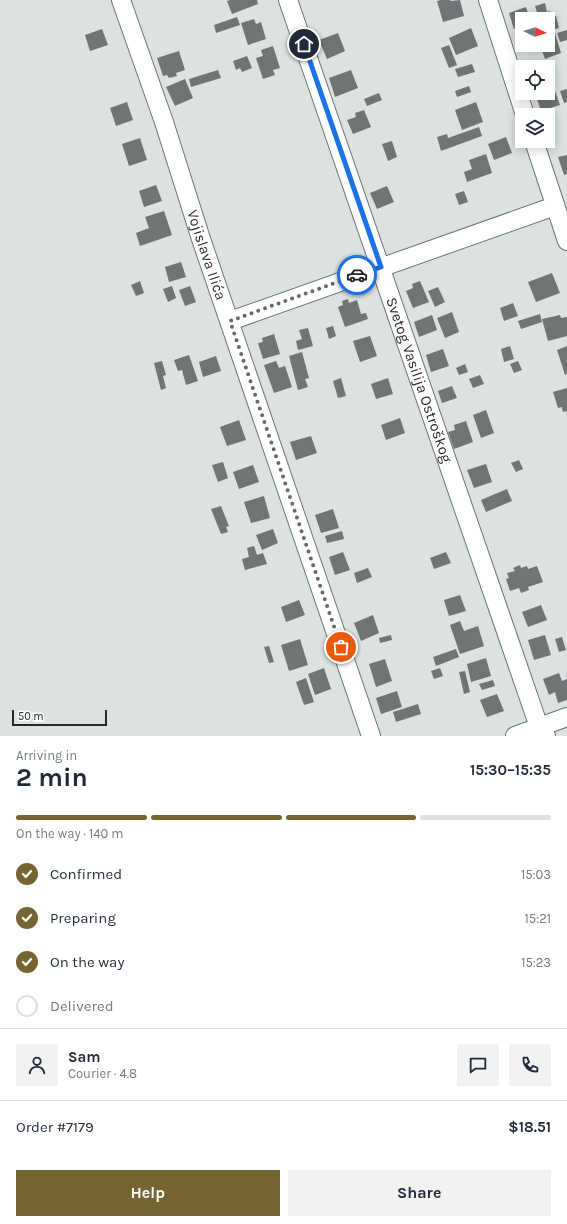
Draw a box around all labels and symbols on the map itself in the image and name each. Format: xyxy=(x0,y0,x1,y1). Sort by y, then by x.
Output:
north arrow xyxy=(515,12,555,52)
pin xyxy=(287,27,321,61)
street label: Vojislava Ilića xyxy=(183,208,230,302)
courier xyxy=(337,255,377,295)
street label: Svetog Vasilija Ostroškog xyxy=(382,295,456,466)
pin xyxy=(324,630,358,664)
scale bar xyxy=(12,708,107,727)

